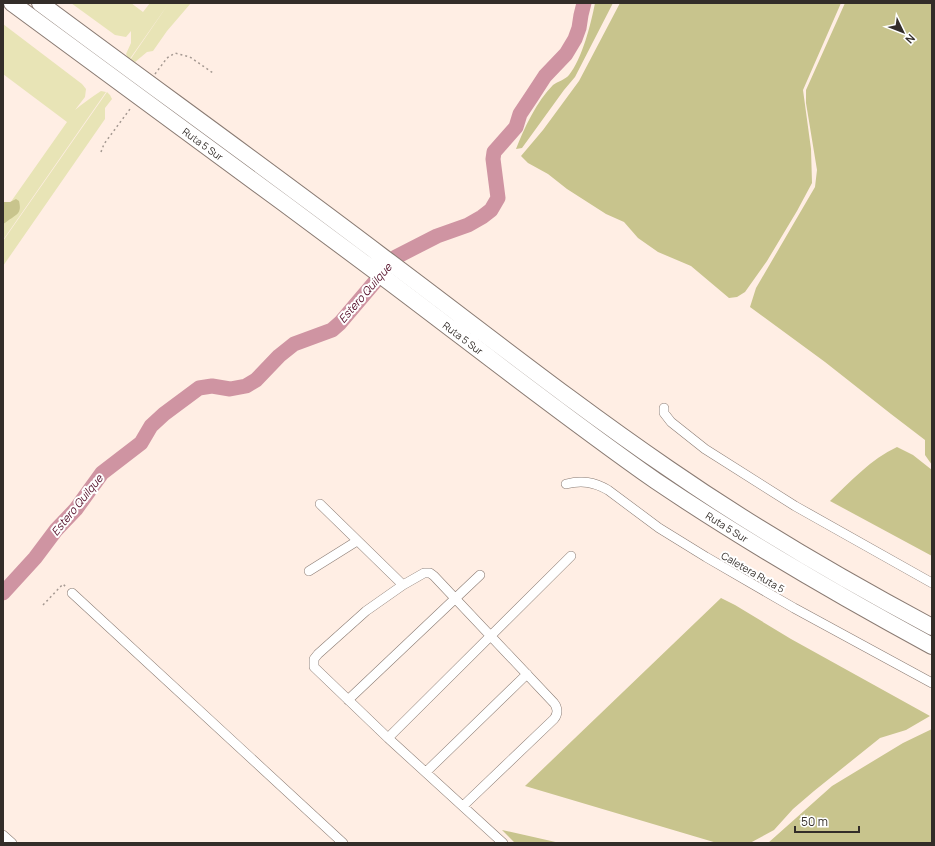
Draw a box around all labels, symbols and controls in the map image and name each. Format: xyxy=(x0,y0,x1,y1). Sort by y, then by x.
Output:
north arrow xyxy=(883,12,923,52)
text: N xyxy=(902,31,919,47)
street label: Ruta 5 Sur xyxy=(180,124,227,164)
water label: Estero Quilque xyxy=(335,259,395,326)
street label: Ruta 5 Sur xyxy=(440,318,486,358)
water label: Estero Quilque xyxy=(47,471,106,538)
street label: Ruta 5 Sur xyxy=(703,509,751,546)
street label: Caletera Ruta 5 xyxy=(719,548,787,596)
scale bar xyxy=(795,808,859,834)
text: 50 m xyxy=(801,813,828,830)

